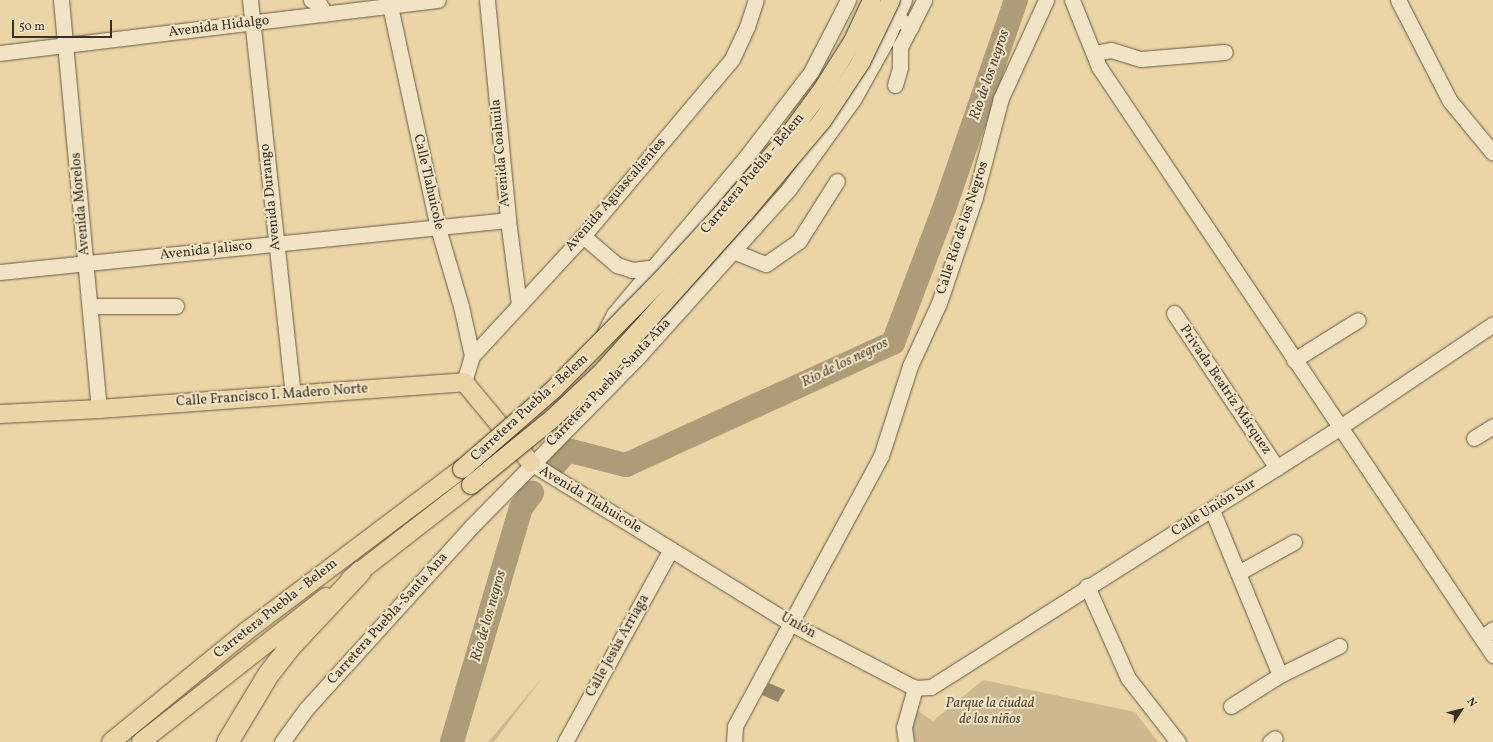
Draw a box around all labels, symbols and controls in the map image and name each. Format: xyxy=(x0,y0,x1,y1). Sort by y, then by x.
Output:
scale bar xyxy=(14,12,114,38)
street label: Avenida Hidalgo xyxy=(168,12,270,42)
text: 50 m xyxy=(19,19,45,35)
water label: Rio de los negros xyxy=(966,27,1014,123)
street label: Avenida Coahuila xyxy=(488,98,514,208)
street label: Carretera Puebla - Belem xyxy=(697,110,809,238)
street label: Calle Tlahuicole xyxy=(409,132,447,232)
street label: Avenida Aguascalientes xyxy=(562,135,670,255)
street label: Avenida Durango xyxy=(257,143,285,251)
street label: Avenida Morelos xyxy=(68,152,94,256)
street label: Calle Río de los Negros xyxy=(934,159,992,297)
street label: Avenida Jalisco xyxy=(159,238,253,264)
street label: Carretera Puebla-Santa Ana xyxy=(543,315,675,451)
street label: Privada Beatriz Márquez xyxy=(1175,322,1275,458)
water label: Rio de los negros xyxy=(799,334,891,392)
street label: Carretera Puebla - Belem xyxy=(468,351,592,465)
street label: Calle Francisco I. Madero Norte xyxy=(175,381,369,411)
street label: Avenida Tlahuicole xyxy=(536,463,644,537)
street label: Calle Unión Sur xyxy=(1169,475,1259,541)
street label: Carretera Puebla-Santa Ana xyxy=(324,550,452,688)
street label: Carretera Puebla - Belem xyxy=(211,555,341,663)
water label: Rio de los negros xyxy=(467,568,511,664)
street label: Calle Jesús Arriaga xyxy=(583,592,653,700)
street label: Unión xyxy=(777,609,819,643)
north arrow xyxy=(1441,690,1481,730)
text: N xyxy=(1463,695,1480,710)
park label: Parque la ciudad de los niños xyxy=(946,696,1034,728)

